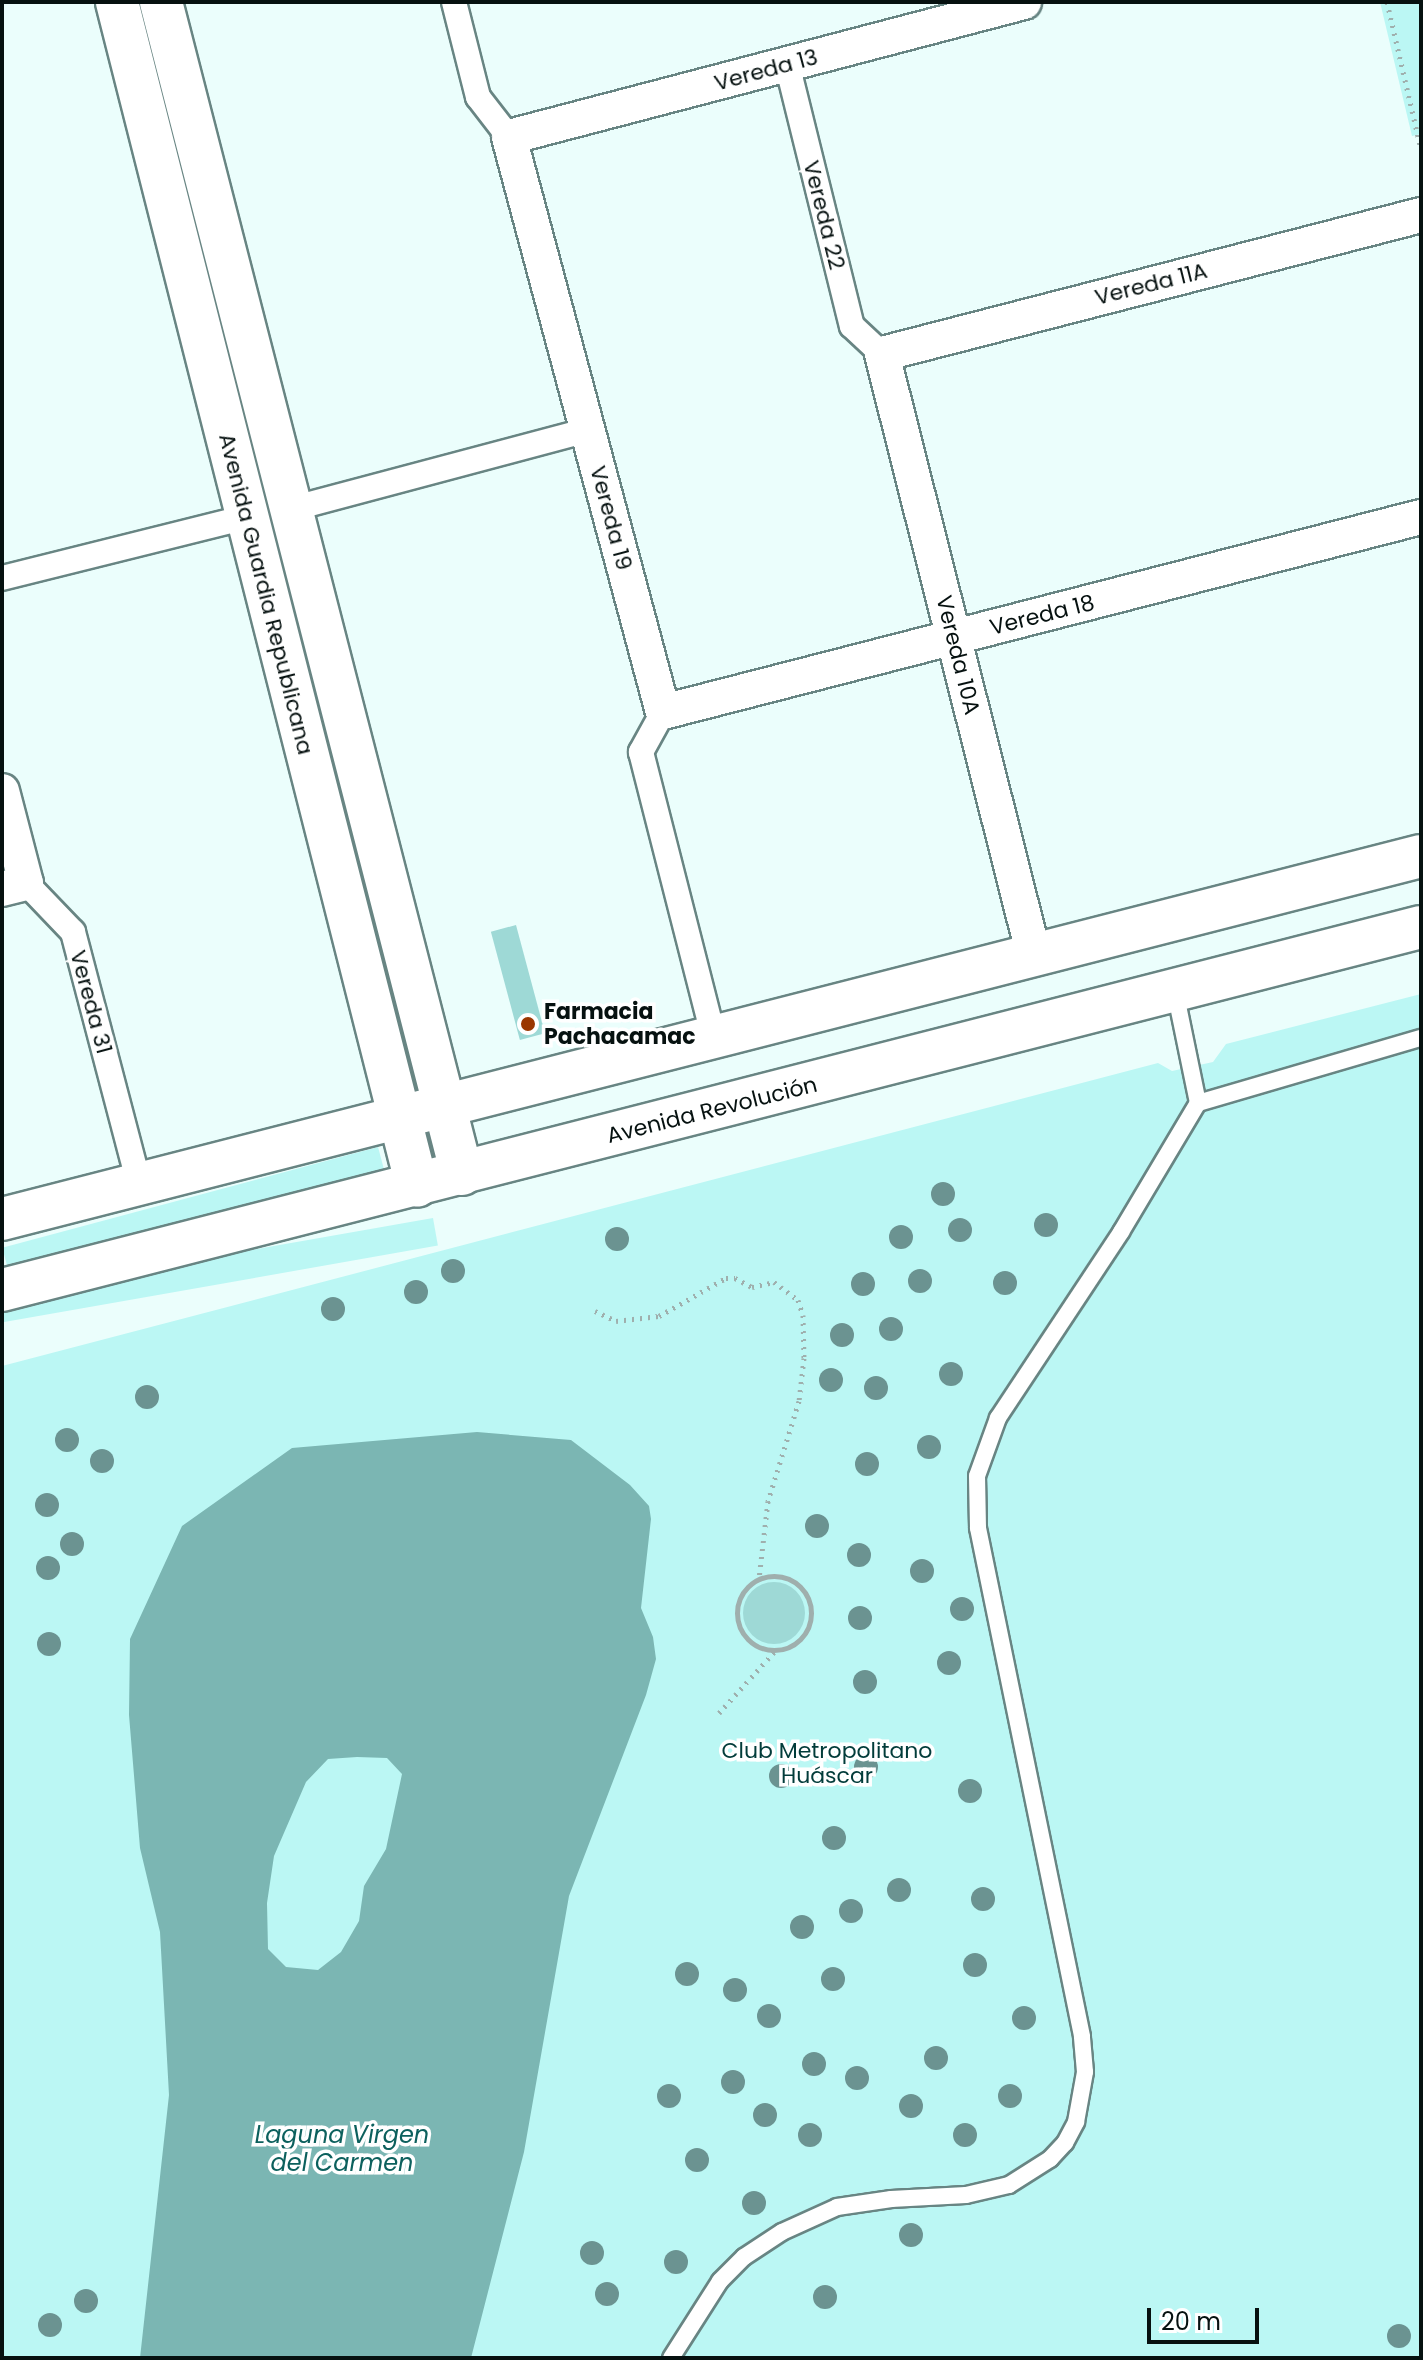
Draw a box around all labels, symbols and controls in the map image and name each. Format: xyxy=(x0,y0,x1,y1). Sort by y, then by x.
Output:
street label: Vereda 13 xyxy=(711,44,821,96)
street label: Vereda 22 xyxy=(798,158,850,272)
street label: Vereda 11A xyxy=(1092,257,1210,311)
street label: Avenida Guardia Republicana xyxy=(213,431,319,757)
street label: Vereda 19 xyxy=(584,463,638,573)
street label: Vereda 18 xyxy=(987,589,1097,641)
street label: Vereda 10A xyxy=(930,593,986,717)
street label: Vereda 31 xyxy=(65,947,117,1057)
place label: Farmacia Pachacamac xyxy=(544,998,696,1050)
marker: Farmacia Pachacamac xyxy=(519,1015,537,1033)
street label: Avenida Revolución xyxy=(604,1071,820,1149)
park label: Club Metropolitano Huáscar xyxy=(722,1737,932,1788)
water label: Laguna Virgen del Carmen xyxy=(255,2121,429,2177)
scale bar xyxy=(1151,2292,1263,2342)
text: 20 m xyxy=(1161,2305,1221,2338)

